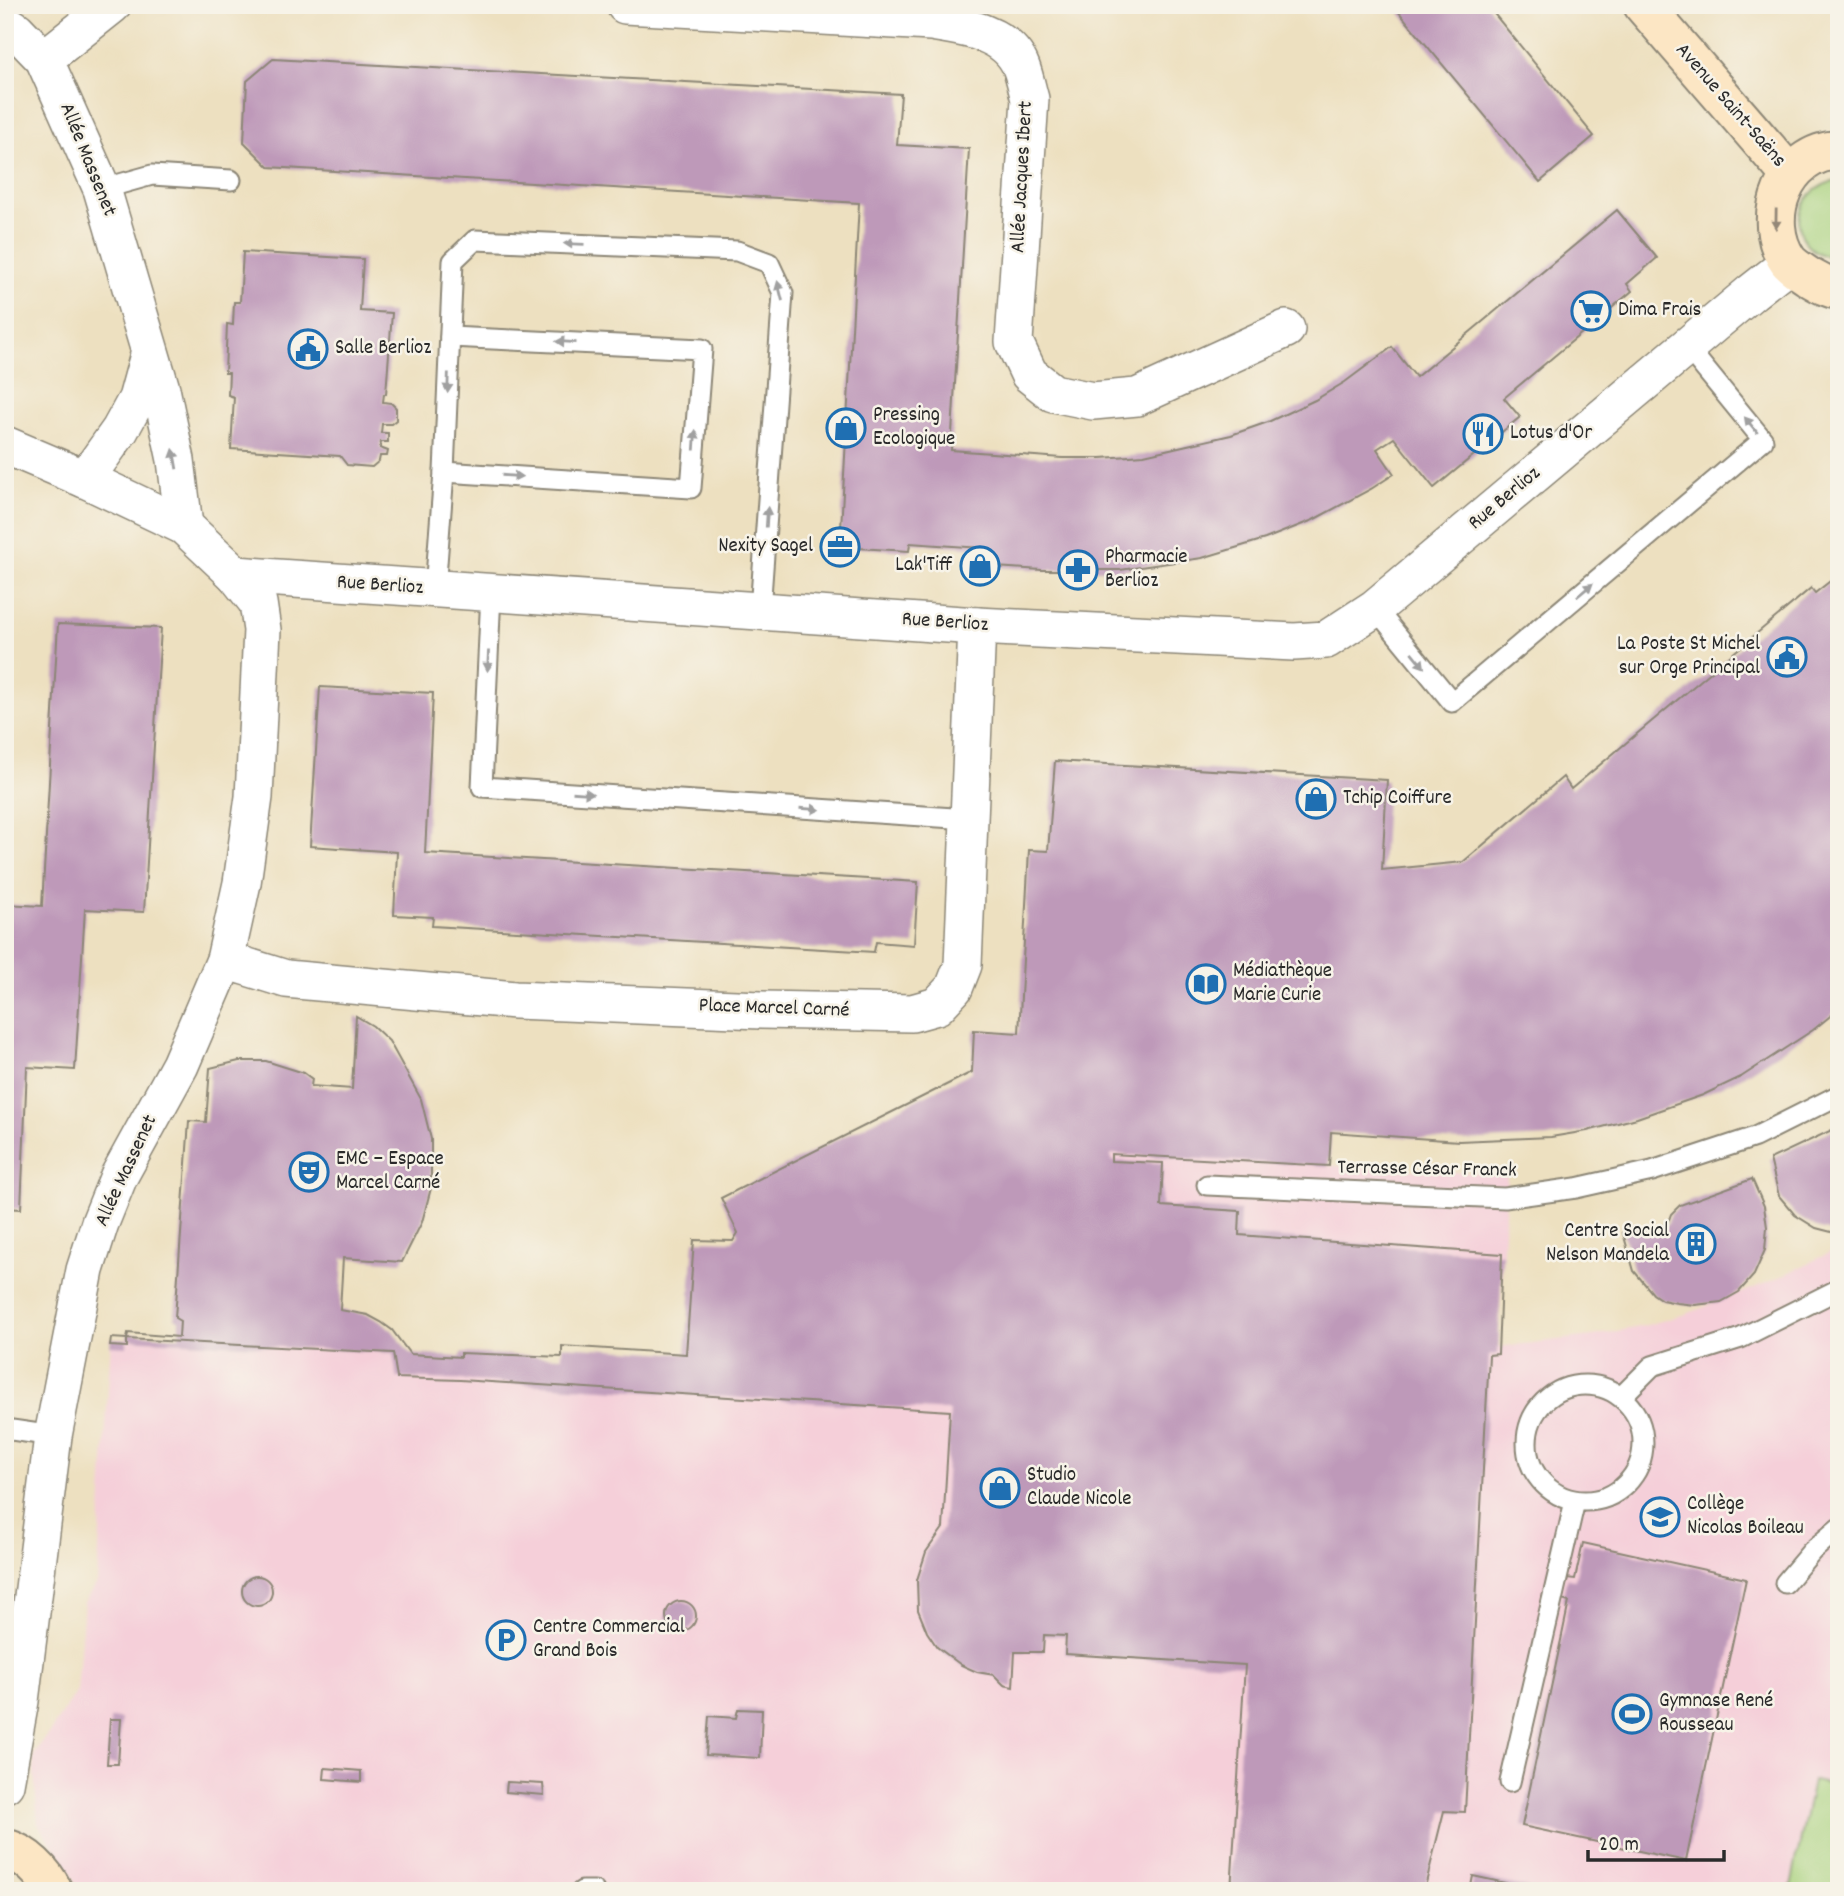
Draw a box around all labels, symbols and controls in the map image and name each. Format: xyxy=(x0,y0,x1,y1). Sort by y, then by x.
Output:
street label: Avenue Saint-Saëns xyxy=(1667,37,1793,175)
street label: Allée Massenet xyxy=(51,99,124,222)
street label: Allée Jacques Ibert xyxy=(1004,100,1042,254)
one-way arrow xyxy=(1770,208,1782,230)
one-way arrow xyxy=(563,239,585,250)
one-way arrow xyxy=(774,280,785,302)
supermarket icon: Dima Frais xyxy=(1570,290,1612,332)
place label: Dima Frais xyxy=(1618,296,1701,326)
public building icon: Salle Berlioz xyxy=(287,328,329,370)
place label: Salle Berlioz xyxy=(335,334,431,364)
one-way arrow xyxy=(555,337,577,348)
one-way arrow xyxy=(442,373,453,395)
place label: Pressing Ecologique xyxy=(873,401,955,455)
shop icon: Pressing Ecologique xyxy=(825,407,867,449)
restaurant icon: Lotus d'Or xyxy=(1462,413,1504,455)
one-way arrow xyxy=(1743,416,1758,434)
place label: Lotus d'Or xyxy=(1510,419,1592,449)
one-way arrow xyxy=(690,429,701,451)
one-way arrow xyxy=(169,448,180,470)
street label: Rue Berlioz xyxy=(1462,460,1548,538)
one-way arrow xyxy=(501,471,523,482)
one-way arrow xyxy=(762,506,773,528)
office icon: Nexity Sagel xyxy=(819,526,861,568)
place label: Nexity Sagel xyxy=(718,532,813,562)
place label: Pharmacie Berlioz xyxy=(1105,543,1188,597)
shop icon: Lak'Tiff xyxy=(959,545,1001,587)
pharmacy icon: Pharmacie Berlioz xyxy=(1057,549,1099,591)
place label: Lak'Tiff xyxy=(895,551,953,581)
street label: Rue Berlioz xyxy=(336,568,424,604)
one-way arrow xyxy=(1577,583,1594,598)
street label: Rue Berlioz xyxy=(901,605,989,641)
place label: La Poste St Michel sur Orge Principal xyxy=(1617,630,1760,684)
public building icon: La Poste St Michel sur Orge Principal xyxy=(1766,636,1808,678)
one-way arrow xyxy=(482,650,493,672)
one-way arrow xyxy=(1410,652,1425,669)
shop icon: Tchip Coiffure xyxy=(1295,778,1337,820)
place label: Tchip Coiffure xyxy=(1343,784,1452,814)
one-way arrow xyxy=(573,788,595,799)
one-way arrow xyxy=(800,803,822,814)
place label: Médiathèque Marie Curie xyxy=(1233,957,1332,1011)
library icon: Médiathèque Marie Curie xyxy=(1185,963,1227,1005)
street label: Place Marcel Carné xyxy=(698,991,850,1027)
street label: Allée Massenet xyxy=(88,1110,166,1232)
place label: EMC – Espace Marcel Carné xyxy=(336,1145,444,1199)
theatre icon: EMC – Espace Marcel Carné xyxy=(288,1151,330,1193)
street label: Terrasse César Franck xyxy=(1337,1153,1517,1187)
place label: Centre Social Nelson Mandela xyxy=(1546,1217,1670,1271)
building icon: Centre Social Nelson Mandela xyxy=(1675,1223,1717,1265)
place label: Studio Claude Nicole xyxy=(1027,1461,1131,1515)
shop icon: Studio Claude Nicole xyxy=(979,1467,1021,1509)
place label: Collège Nicolas Boileau xyxy=(1687,1490,1804,1544)
school or university icon: Collège Nicolas Boileau xyxy=(1639,1496,1681,1538)
place label: Centre Commercial Grand Bois xyxy=(533,1613,685,1667)
parking icon: Centre Commercial Grand Bois xyxy=(485,1619,527,1661)
place label: Gymnase René Rousseau xyxy=(1659,1687,1773,1741)
sports icon: Gymnase René Rousseau xyxy=(1611,1693,1653,1735)
scale bar xyxy=(1588,1819,1725,1863)
text: 20 m xyxy=(1599,1831,1639,1861)

